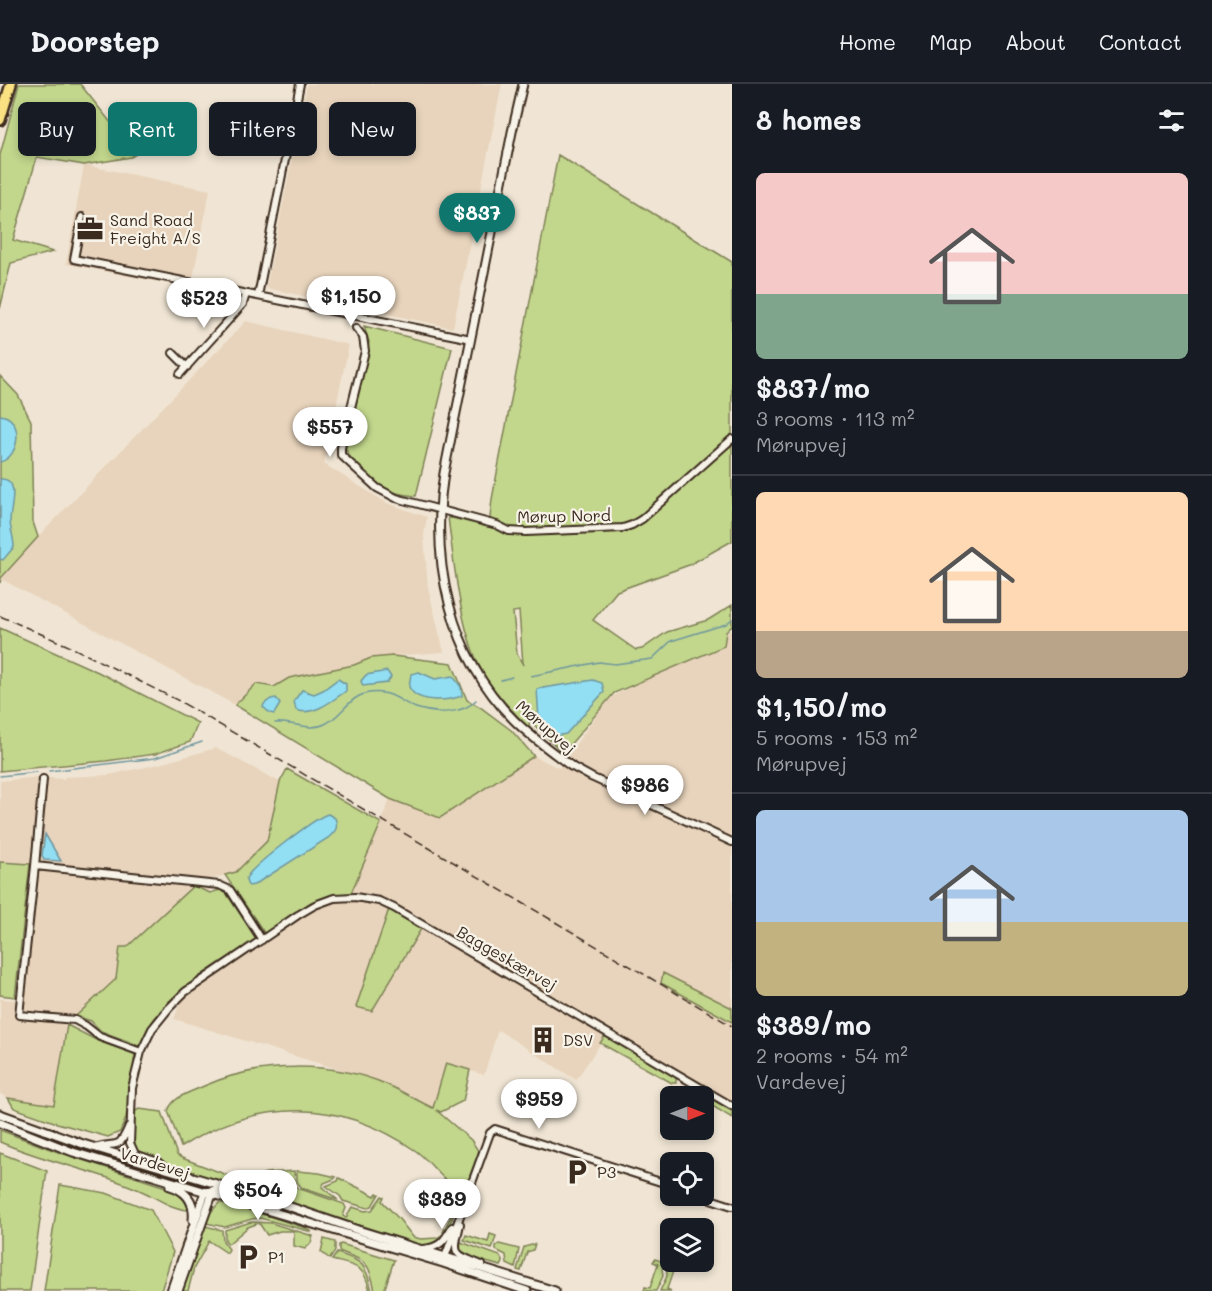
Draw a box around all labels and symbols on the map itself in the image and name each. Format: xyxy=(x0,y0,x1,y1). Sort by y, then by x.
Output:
pin: $837 xyxy=(441,193,513,244)
place label: Sand Road Freight A/S xyxy=(110,209,201,248)
office icon: Sand Road Freight A/S xyxy=(75,214,105,244)
pin: $1,150 xyxy=(302,276,400,327)
pin: $523 xyxy=(168,278,240,329)
pin: $557 xyxy=(294,407,366,458)
street label: Mørup Nord xyxy=(517,504,611,527)
street label: Mørupvej xyxy=(512,695,581,758)
pin: $986 xyxy=(609,765,681,816)
street label: Baggeskærvej xyxy=(453,920,561,995)
building icon: DSV xyxy=(528,1025,558,1055)
place label: DSV xyxy=(563,1029,593,1050)
pin: $959 xyxy=(503,1079,575,1130)
north arrow xyxy=(660,1086,714,1140)
street label: Vardevej xyxy=(118,1142,193,1183)
parking icon: P3 xyxy=(562,1157,592,1187)
place label: P3 xyxy=(597,1161,616,1182)
pin: $504 xyxy=(222,1170,294,1221)
pin: $389 xyxy=(406,1179,478,1230)
parking icon: P1 xyxy=(233,1242,263,1272)
place label: P1 xyxy=(268,1246,285,1267)

